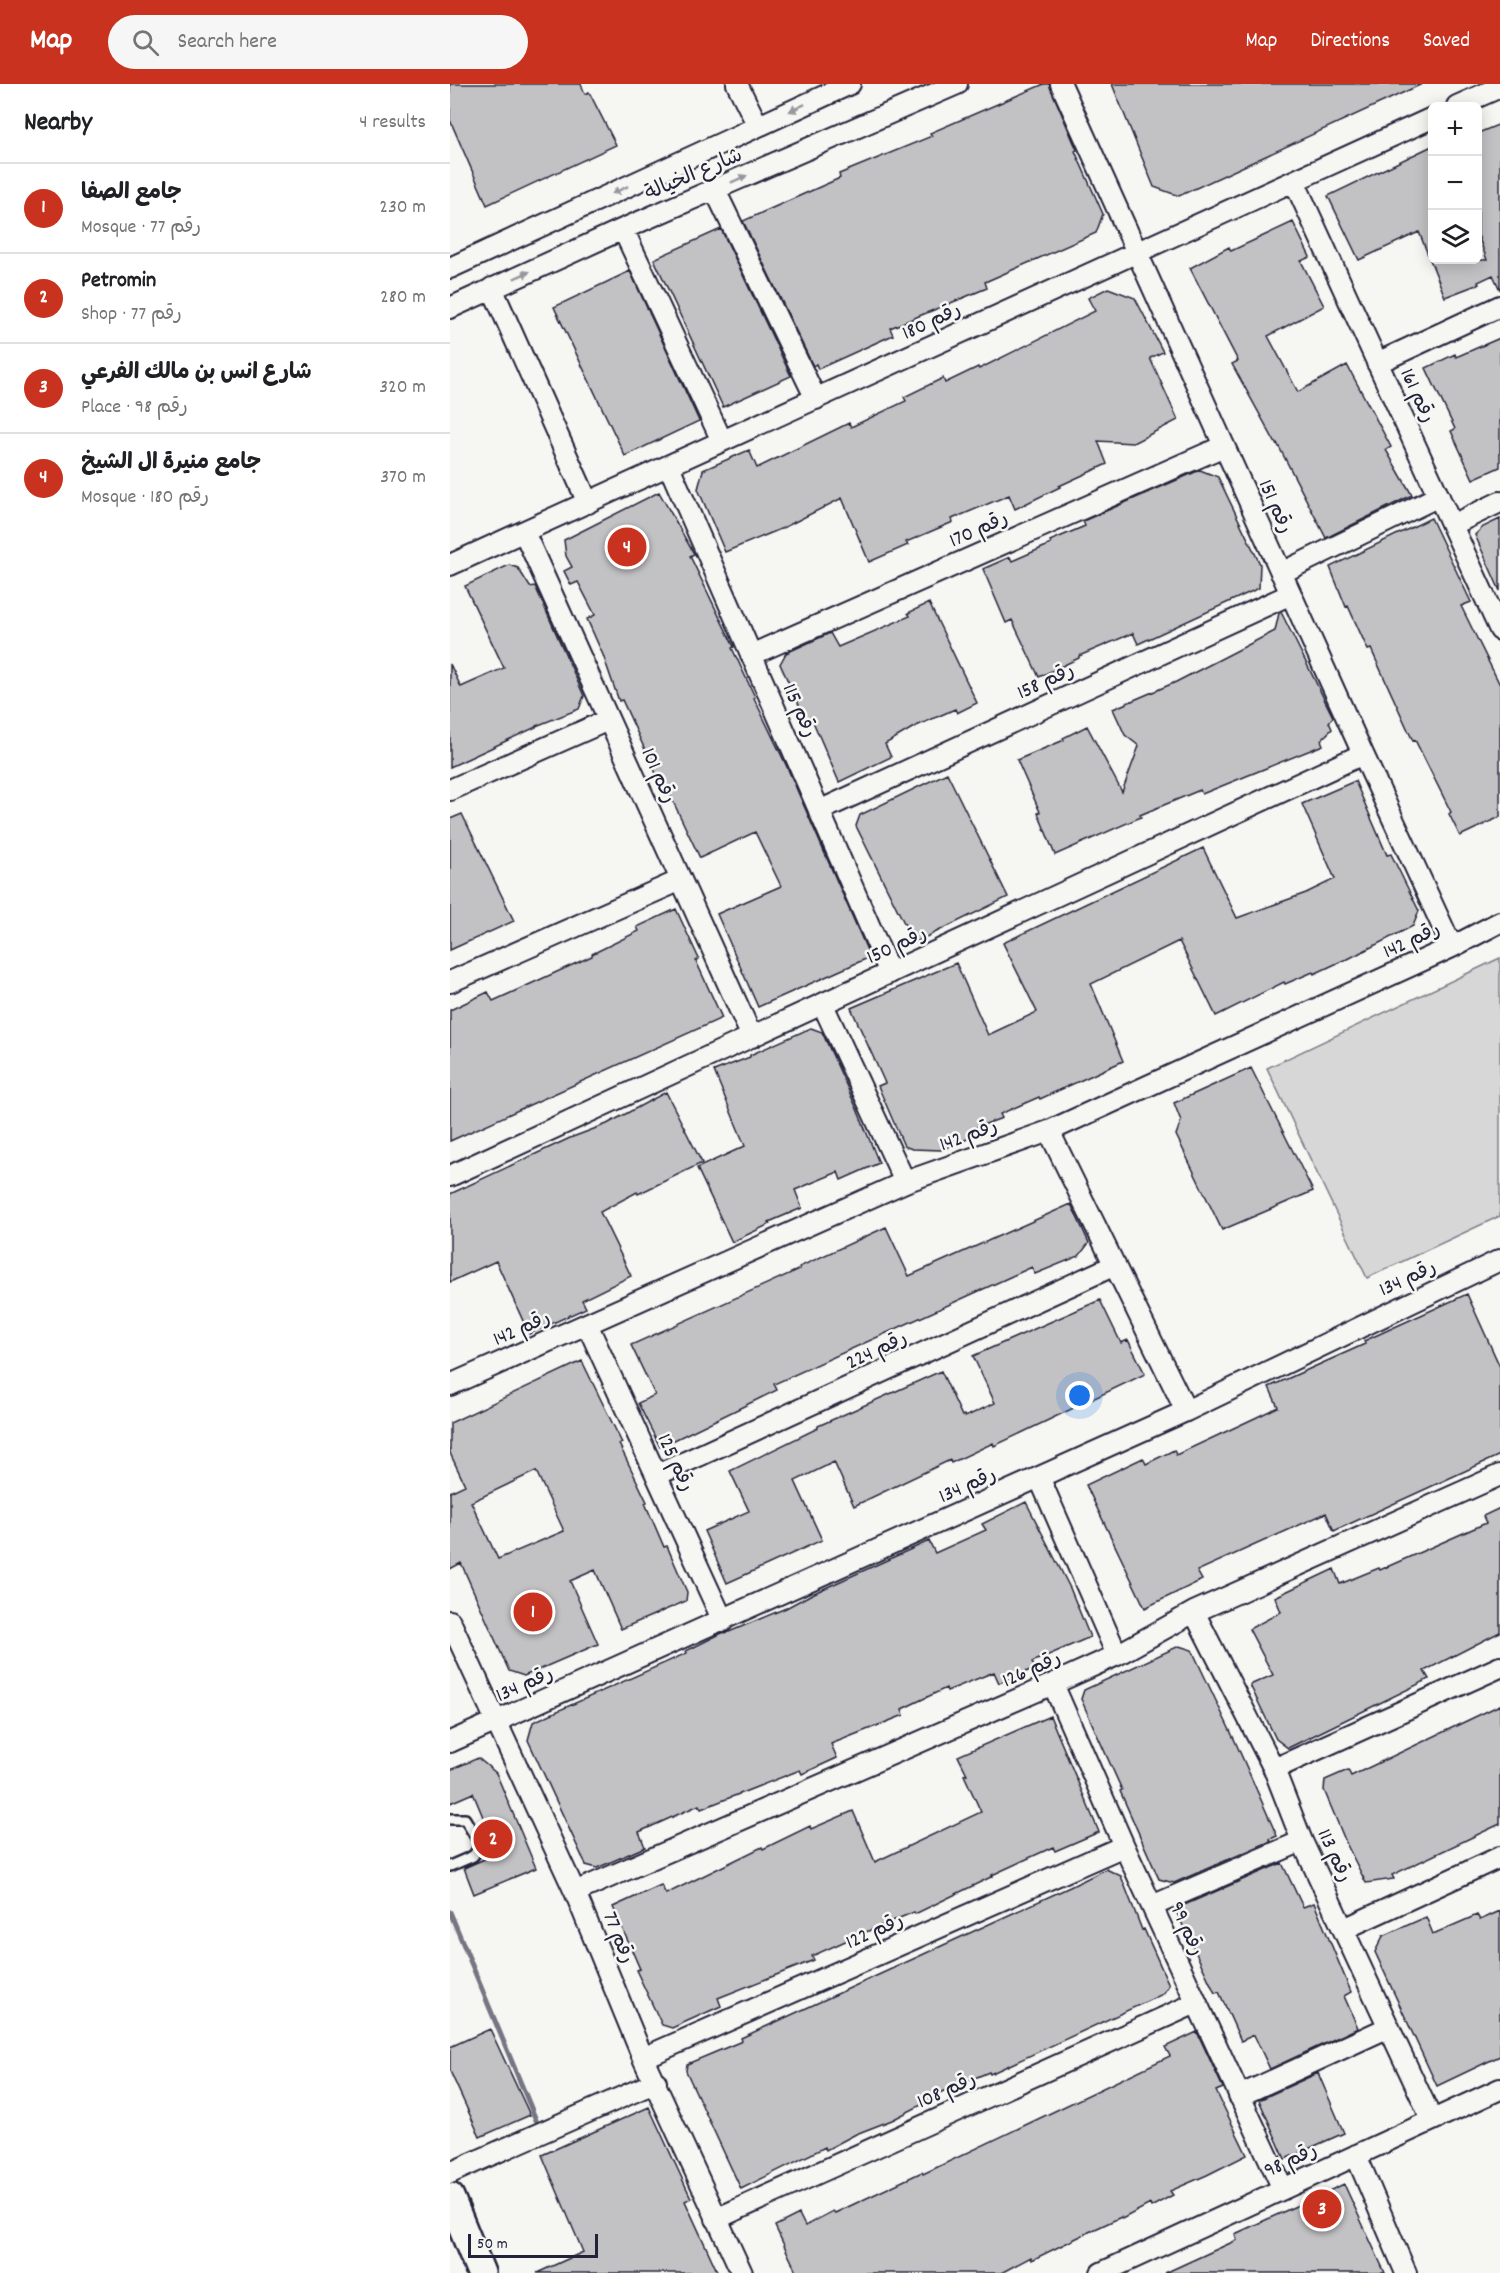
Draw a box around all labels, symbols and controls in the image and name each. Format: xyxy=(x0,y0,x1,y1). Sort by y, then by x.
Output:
search box xyxy=(108,15,528,69)
text: Map xyxy=(30,22,72,62)
icon: search xyxy=(129,26,162,59)
text: Search here xyxy=(177,27,277,58)
text: Map xyxy=(1246,27,1277,57)
text: Directions xyxy=(1310,27,1390,57)
text: Saved xyxy=(1423,27,1470,57)
map controls xyxy=(1428,102,1482,264)
button: + xyxy=(1428,102,1482,156)
one-way arrow xyxy=(788,104,805,113)
text: Nearby xyxy=(24,105,92,142)
text: 4 results xyxy=(359,109,426,137)
street label: شارع الخيالة xyxy=(640,142,748,210)
button: − xyxy=(1428,156,1482,210)
one-way arrow xyxy=(730,174,748,184)
text: جامع الصفا xyxy=(81,178,182,209)
one-way arrow xyxy=(610,185,628,195)
text: 1 xyxy=(41,194,46,222)
text: 230 m xyxy=(379,194,426,222)
button: layers xyxy=(1428,210,1482,264)
text: Mosque · رقم 77 xyxy=(81,214,201,242)
text: Petromin xyxy=(81,266,156,297)
one-way arrow xyxy=(513,269,531,279)
text: 2 xyxy=(39,284,48,312)
text: 280 m xyxy=(380,284,426,312)
street label: رقم 180 xyxy=(898,296,967,349)
text: Shop · رقم 77 xyxy=(81,301,182,329)
text: شارع انس بن مالك الفرعي xyxy=(81,358,312,389)
street label: رقم 161 xyxy=(1391,364,1442,428)
text: 3 xyxy=(39,374,48,402)
text: 320 m xyxy=(379,374,426,402)
text: Place · رقم 98 xyxy=(81,394,188,422)
text: جامع منيرة ال الشيخ xyxy=(81,448,261,479)
text: 4 xyxy=(39,464,48,492)
text: 370 m xyxy=(380,464,426,492)
street label: رقم 151 xyxy=(1249,475,1299,539)
text: Mosque · رقم 180 xyxy=(81,484,209,512)
street label: رقم 170 xyxy=(945,504,1013,557)
pin: 4 xyxy=(608,524,646,570)
street label: رقم 158 xyxy=(1013,656,1080,709)
street label: رقم 115 xyxy=(773,679,823,743)
street label: رقم 101 xyxy=(632,744,683,809)
street label: رقم 142 xyxy=(1379,915,1446,968)
street label: رقم 150 xyxy=(862,920,932,974)
street label: رقم 142 xyxy=(936,1112,1002,1161)
street label: رقم 134 xyxy=(1375,1253,1442,1306)
street label: رقم 142 xyxy=(489,1304,556,1356)
street label: رقم 224 xyxy=(842,1324,913,1379)
your location xyxy=(1065,1381,1094,1410)
street label: رقم 125 xyxy=(648,1429,701,1497)
street label: رقم 134 xyxy=(935,1461,1002,1513)
pin: 1 xyxy=(514,1590,553,1634)
street label: رقم 126 xyxy=(998,1645,1066,1697)
street label: رقم 134 xyxy=(492,1660,559,1712)
pin: 2 xyxy=(474,1816,513,1862)
street label: رقم 113 xyxy=(1308,1825,1359,1888)
street label: رقم 99 xyxy=(1160,1897,1211,1961)
street label: رقم 122 xyxy=(841,1907,909,1959)
street label: رقم 77 xyxy=(593,1908,641,1969)
street label: رقم 108 xyxy=(913,2065,982,2118)
street label: رقم 98 xyxy=(1260,2136,1323,2187)
pin: 3 xyxy=(1302,2186,1342,2232)
scale bar xyxy=(468,2231,598,2258)
text: 50 m xyxy=(477,2233,508,2256)

